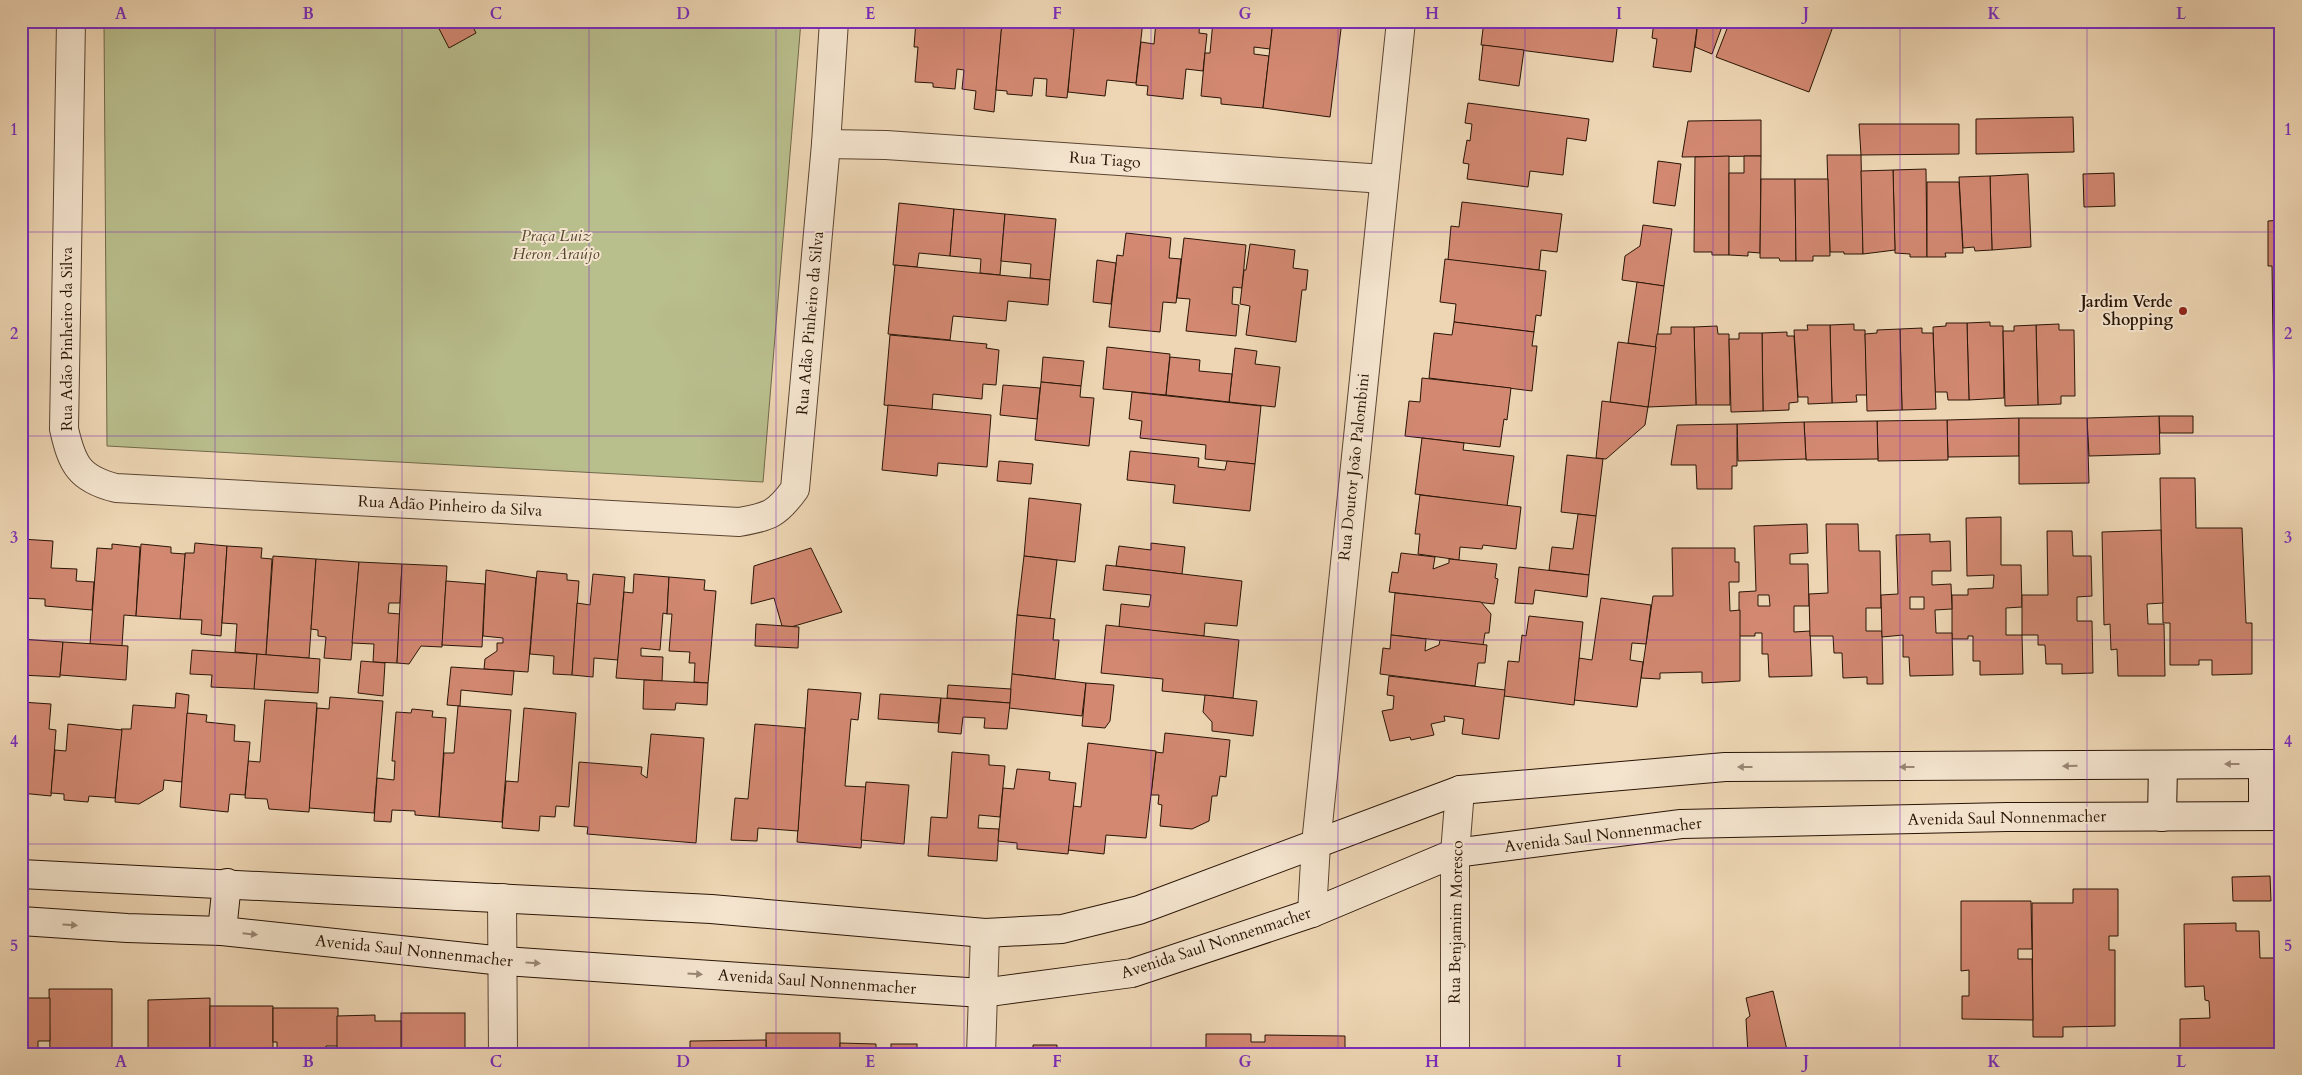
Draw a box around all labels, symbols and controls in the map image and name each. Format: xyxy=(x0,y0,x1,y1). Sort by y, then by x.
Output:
text: A xyxy=(115,3,127,25)
text: B xyxy=(302,3,314,25)
text: C xyxy=(490,3,502,25)
text: D xyxy=(676,3,690,25)
text: E xyxy=(865,3,875,25)
text: F xyxy=(1052,3,1062,25)
text: G xyxy=(1238,3,1252,25)
text: H xyxy=(1425,3,1439,25)
text: I xyxy=(1616,3,1622,25)
text: J xyxy=(1801,3,1809,25)
text: K xyxy=(1988,3,2001,25)
text: L xyxy=(2176,3,2187,25)
text: 1 xyxy=(10,119,18,141)
text: 1 xyxy=(2284,119,2292,141)
street label: Rua Tiago xyxy=(1068,147,1142,174)
park label: Praça Luiz Heron Araújo xyxy=(512,225,600,265)
street label: Rua Adão Pinheiro da Silva xyxy=(791,230,829,416)
street label: Rua Adão Pinheiro da Silva xyxy=(56,247,78,431)
place label: Jardim Verde Shopping xyxy=(2079,291,2173,331)
marker: Jardim Verde Shopping xyxy=(2177,305,2189,317)
text: 2 xyxy=(10,323,18,345)
text: 2 xyxy=(2284,323,2292,345)
street label: Rua Doutor João Palombini xyxy=(1333,372,1375,562)
street label: Rua Adão Pinheiro da Silva xyxy=(357,490,543,522)
text: 3 xyxy=(10,527,18,549)
text: 3 xyxy=(2284,527,2292,549)
text: 4 xyxy=(10,731,18,753)
text: 4 xyxy=(2284,731,2292,753)
one-way arrow xyxy=(2224,761,2240,769)
one-way arrow xyxy=(2061,762,2077,770)
one-way arrow xyxy=(1736,763,1752,771)
one-way arrow xyxy=(1899,763,1915,771)
street label: Avenida Saul Nonnenmacher xyxy=(1908,805,2107,831)
street label: Avenida Saul Nonnenmacher xyxy=(1503,812,1703,858)
street label: Rua Benjamim Moresco xyxy=(1444,840,1468,1004)
street label: Avenida Saul Nonnenmacher xyxy=(1118,902,1314,984)
one-way arrow xyxy=(62,921,78,929)
one-way arrow xyxy=(242,930,258,938)
street label: Avenida Saul Nonnenmacher xyxy=(314,930,514,972)
text: 5 xyxy=(10,935,18,957)
text: 5 xyxy=(2284,935,2292,957)
one-way arrow xyxy=(525,959,541,967)
street label: Avenida Saul Nonnenmacher xyxy=(717,964,917,1000)
one-way arrow xyxy=(687,970,703,978)
text: A xyxy=(115,1051,127,1073)
text: B xyxy=(302,1051,314,1073)
text: C xyxy=(490,1051,502,1073)
text: D xyxy=(676,1051,690,1073)
text: E xyxy=(865,1051,875,1073)
text: F xyxy=(1052,1051,1062,1073)
text: G xyxy=(1238,1051,1252,1073)
text: H xyxy=(1425,1051,1439,1073)
text: I xyxy=(1616,1051,1622,1073)
text: J xyxy=(1801,1051,1809,1073)
text: K xyxy=(1988,1051,2001,1073)
text: L xyxy=(2176,1051,2187,1073)

